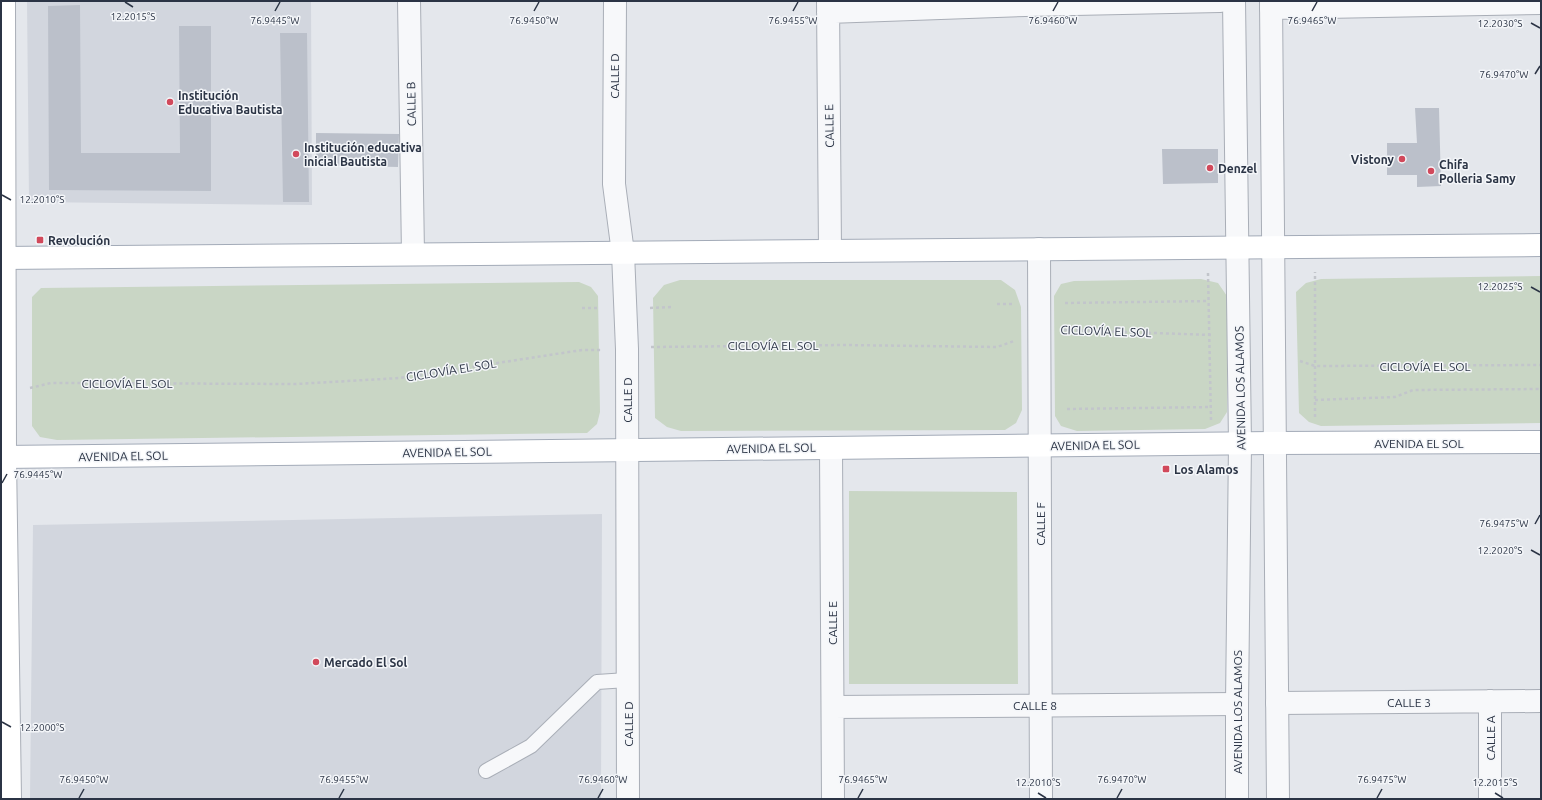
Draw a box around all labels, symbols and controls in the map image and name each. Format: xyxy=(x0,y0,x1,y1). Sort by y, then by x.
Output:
text: 12.2015°S xyxy=(111,11,155,22)
text: 76.9445°W xyxy=(251,15,299,26)
text: 76.9450°W xyxy=(510,15,558,26)
text: 76.9455°W xyxy=(769,15,817,26)
text: 76.9460°W xyxy=(1029,15,1077,26)
text: 76.9465°W xyxy=(1288,15,1336,26)
text: 12.2030°S xyxy=(1478,18,1522,29)
street label: CALLE D xyxy=(608,53,621,99)
text: 76.9470°W xyxy=(1480,69,1528,80)
street label: CALLE B xyxy=(404,82,418,126)
place label: Institución Educativa Bautista xyxy=(178,89,283,116)
marker: Institución Educativa Bautista xyxy=(165,97,175,107)
street label: CALLE E xyxy=(822,104,836,148)
place label: Institución educativa inicial Bautista xyxy=(304,141,422,168)
marker: Institución educativa inicial Bautista xyxy=(291,149,301,159)
place label: Vistony xyxy=(1351,153,1395,166)
marker: Vistony xyxy=(1397,154,1407,164)
place label: Chifa Polleria Samy xyxy=(1439,158,1516,185)
place label: Denzel xyxy=(1218,162,1257,175)
marker: Denzel xyxy=(1205,163,1215,173)
marker: Chifa Polleria Samy xyxy=(1426,166,1436,176)
text: 12.2010°S xyxy=(20,194,64,205)
place label: Revolución xyxy=(48,234,110,247)
marker: Revolución xyxy=(35,235,45,245)
text: 12.2025°S xyxy=(1478,281,1522,292)
street label: CICLOVÍA EL SOL xyxy=(1060,323,1152,339)
street label: AVENIDA LOS ALAMOS xyxy=(1232,326,1248,450)
street label: CICLOVÍA EL SOL xyxy=(727,339,819,352)
street label: CICLOVÍA EL SOL xyxy=(405,356,497,384)
street label: CICLOVÍA EL SOL xyxy=(1379,360,1471,373)
street label: CICLOVÍA EL SOL xyxy=(81,377,173,390)
street label: CALLE D xyxy=(621,377,634,423)
street label: AVENIDA EL SOL xyxy=(1374,437,1464,450)
street label: AVENIDA EL SOL xyxy=(1050,438,1140,452)
street label: AVENIDA EL SOL xyxy=(726,441,816,455)
street label: AVENIDA EL SOL xyxy=(402,445,492,459)
street label: AVENIDA EL SOL xyxy=(78,449,168,463)
place label: Los Alamos xyxy=(1174,463,1239,476)
marker: Los Alamos xyxy=(1161,464,1171,474)
text: 76.9445°W xyxy=(14,469,62,480)
street label: CALLE F xyxy=(1034,502,1047,546)
text: 76.9475°W xyxy=(1480,518,1528,529)
text: 12.2020°S xyxy=(1478,545,1522,556)
street label: CALLE E xyxy=(826,601,839,645)
street label: AVENIDA LOS ALAMOS xyxy=(1231,650,1244,774)
place label: Mercado El Sol xyxy=(324,656,408,669)
marker: Mercado El Sol xyxy=(311,657,321,667)
street label: CALLE 3 xyxy=(1387,696,1431,709)
street label: CALLE 8 xyxy=(1013,699,1057,712)
street label: CALLE D xyxy=(622,701,635,747)
street label: CALLE A xyxy=(1484,715,1497,760)
text: 12.2000°S xyxy=(20,722,64,733)
text: 76.9450°W xyxy=(60,774,108,785)
text: 76.9455°W xyxy=(320,774,368,785)
text: 76.9460°W xyxy=(579,774,627,785)
text: 76.9465°W xyxy=(839,774,887,785)
text: 76.9470°W xyxy=(1098,774,1146,785)
text: 76.9475°W xyxy=(1358,774,1406,785)
text: 12.2010°S xyxy=(1016,777,1060,788)
text: 12.2015°S xyxy=(1473,777,1517,788)

